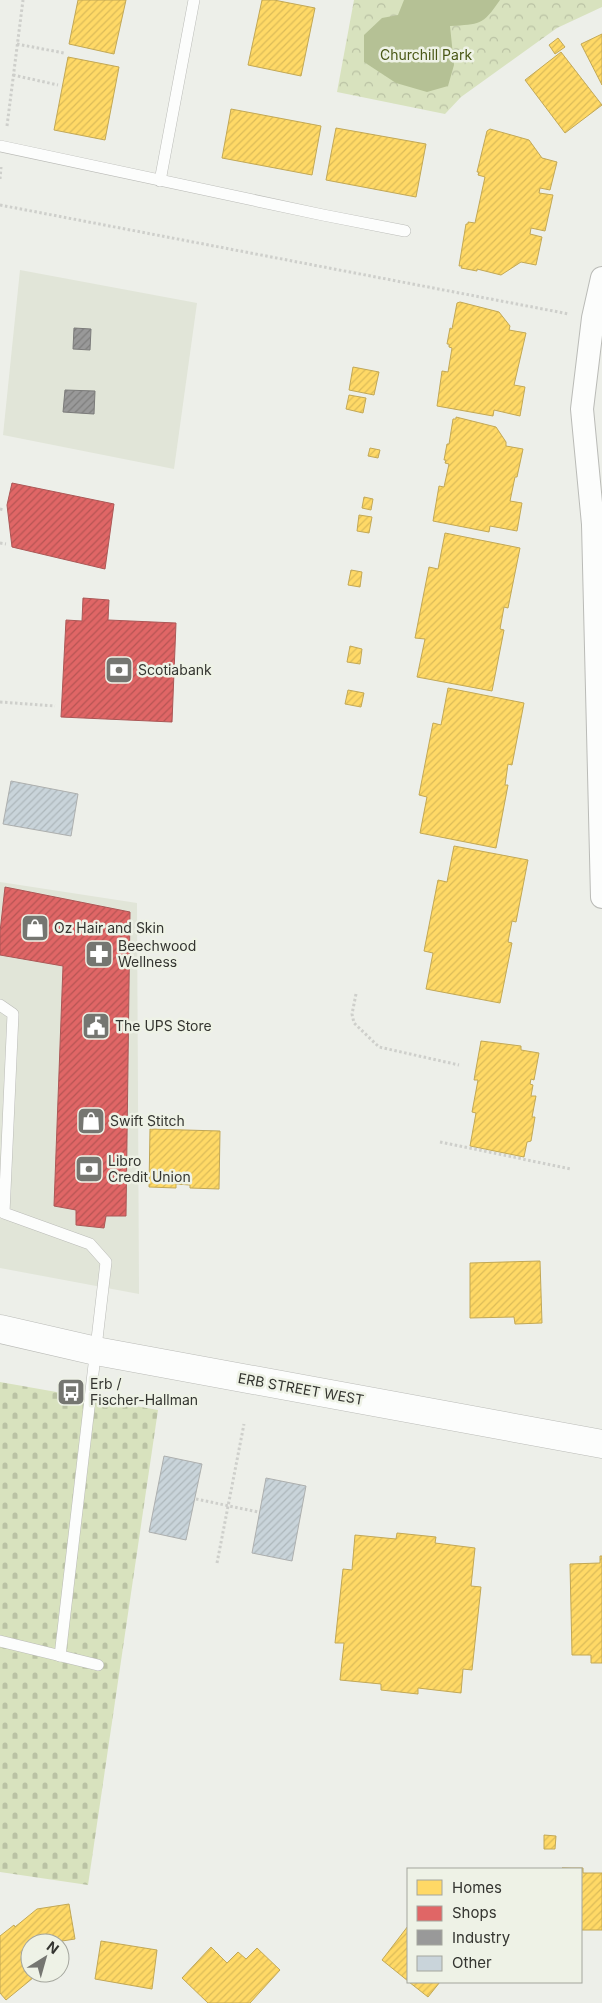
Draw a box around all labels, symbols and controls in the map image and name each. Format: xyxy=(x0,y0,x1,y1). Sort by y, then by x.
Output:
park label: Churchill Park xyxy=(380,46,472,63)
bank icon: Scotiabank xyxy=(104,655,134,685)
place label: Scotiabank xyxy=(138,661,212,678)
shop icon: Oz Hair and Skin xyxy=(20,913,50,943)
place label: Oz Hair and Skin xyxy=(54,919,164,936)
place label: Beechwood Wellness xyxy=(118,937,196,970)
pharmacy icon: Beechwood Wellness xyxy=(84,939,114,969)
public building icon: The UPS Store xyxy=(81,1011,111,1041)
place label: The UPS Store xyxy=(115,1017,212,1034)
shop icon: Swift Stitch xyxy=(76,1106,106,1136)
place label: Swift Stitch xyxy=(110,1112,185,1129)
place label: Libro Credit Union xyxy=(108,1152,191,1185)
bank icon: Libro Credit Union xyxy=(74,1154,104,1184)
street label: ERB STREET WEST xyxy=(237,1369,365,1408)
place label: Erb / Fischer-Hallman xyxy=(90,1375,198,1408)
bus stop icon: Erb / Fischer-Hallman xyxy=(56,1377,86,1407)
legend xyxy=(407,1868,582,1983)
text: Homes xyxy=(452,1878,502,1897)
text: Shops xyxy=(452,1903,497,1922)
text: Industry xyxy=(452,1928,511,1947)
north arrow xyxy=(20,1933,70,1983)
text: N xyxy=(44,1937,63,1957)
text: Other xyxy=(452,1953,492,1972)

